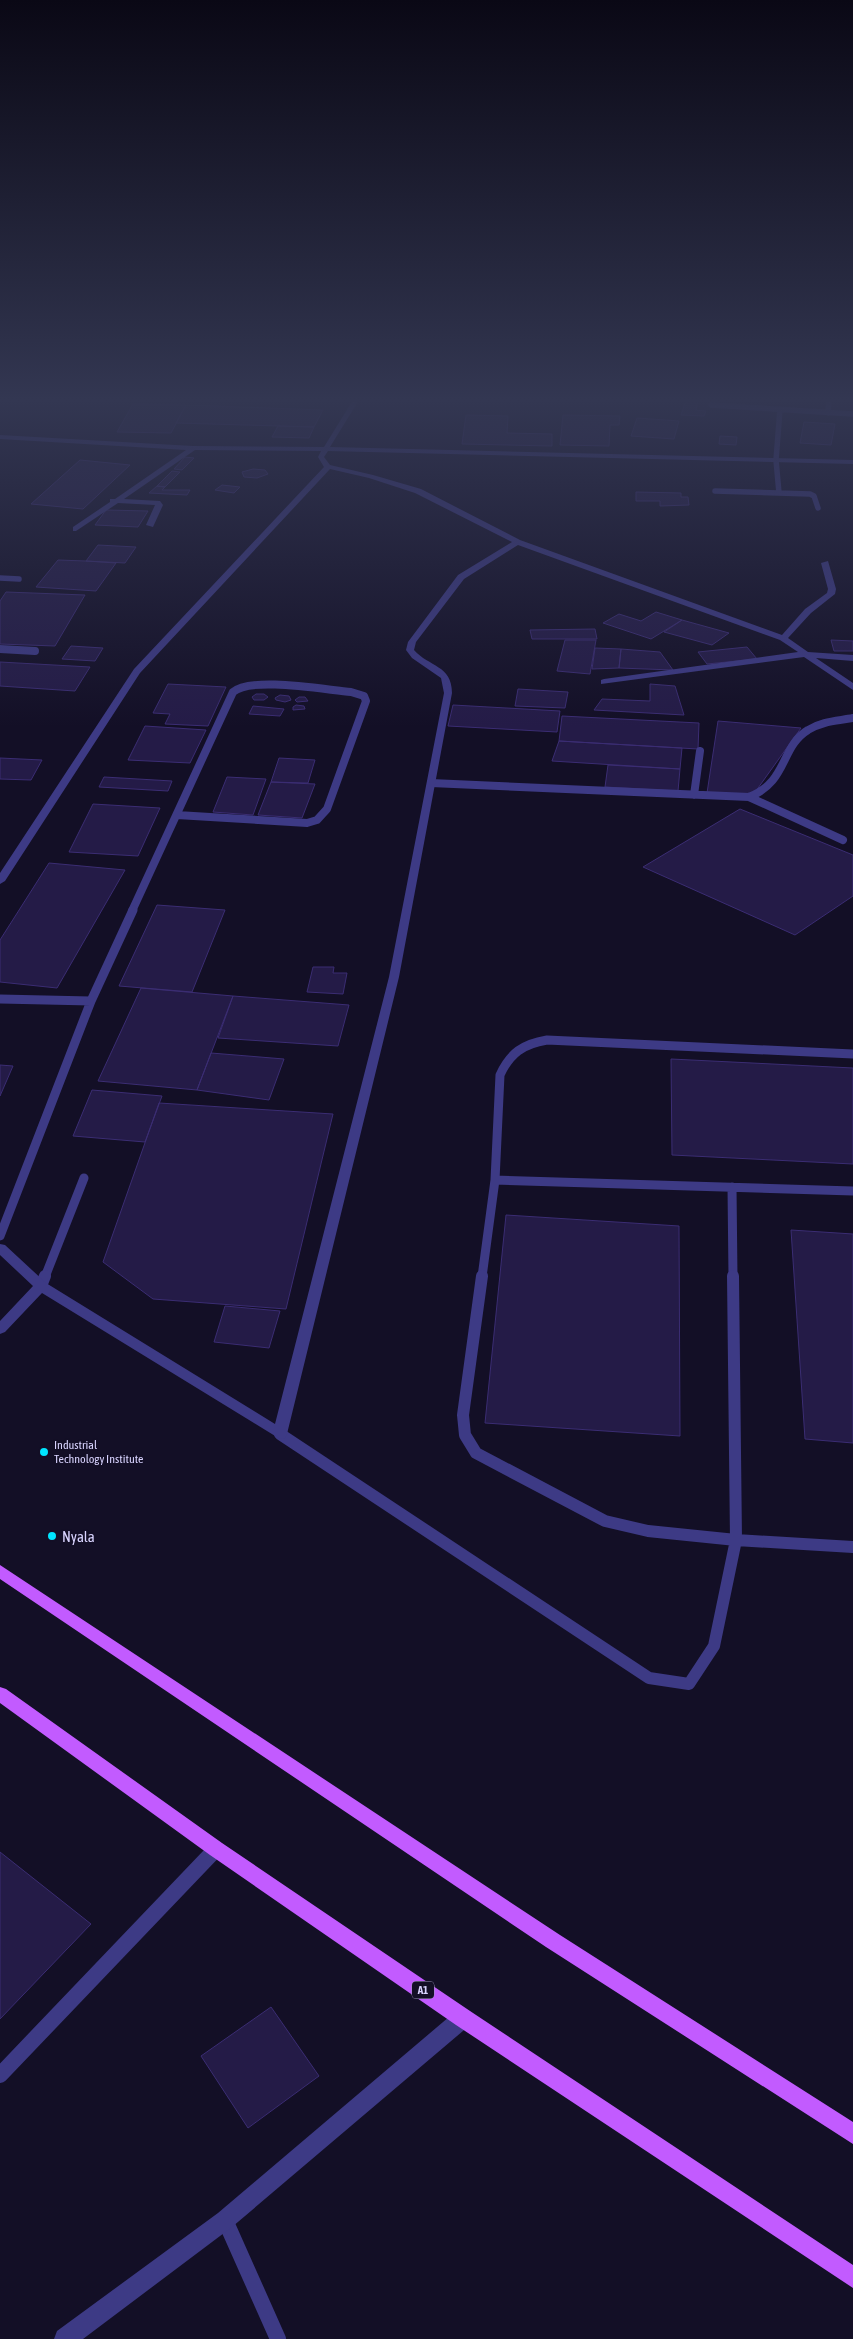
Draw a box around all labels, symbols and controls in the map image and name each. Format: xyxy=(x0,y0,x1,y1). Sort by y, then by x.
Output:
place label: Industrial Technology Institute xyxy=(54,1438,143,1466)
marker: Industrial Technology Institute xyxy=(38,1446,50,1458)
place label: Nyala xyxy=(62,1528,95,1545)
marker: Nyala xyxy=(46,1530,58,1542)
road number: A1 xyxy=(412,1982,434,1998)

